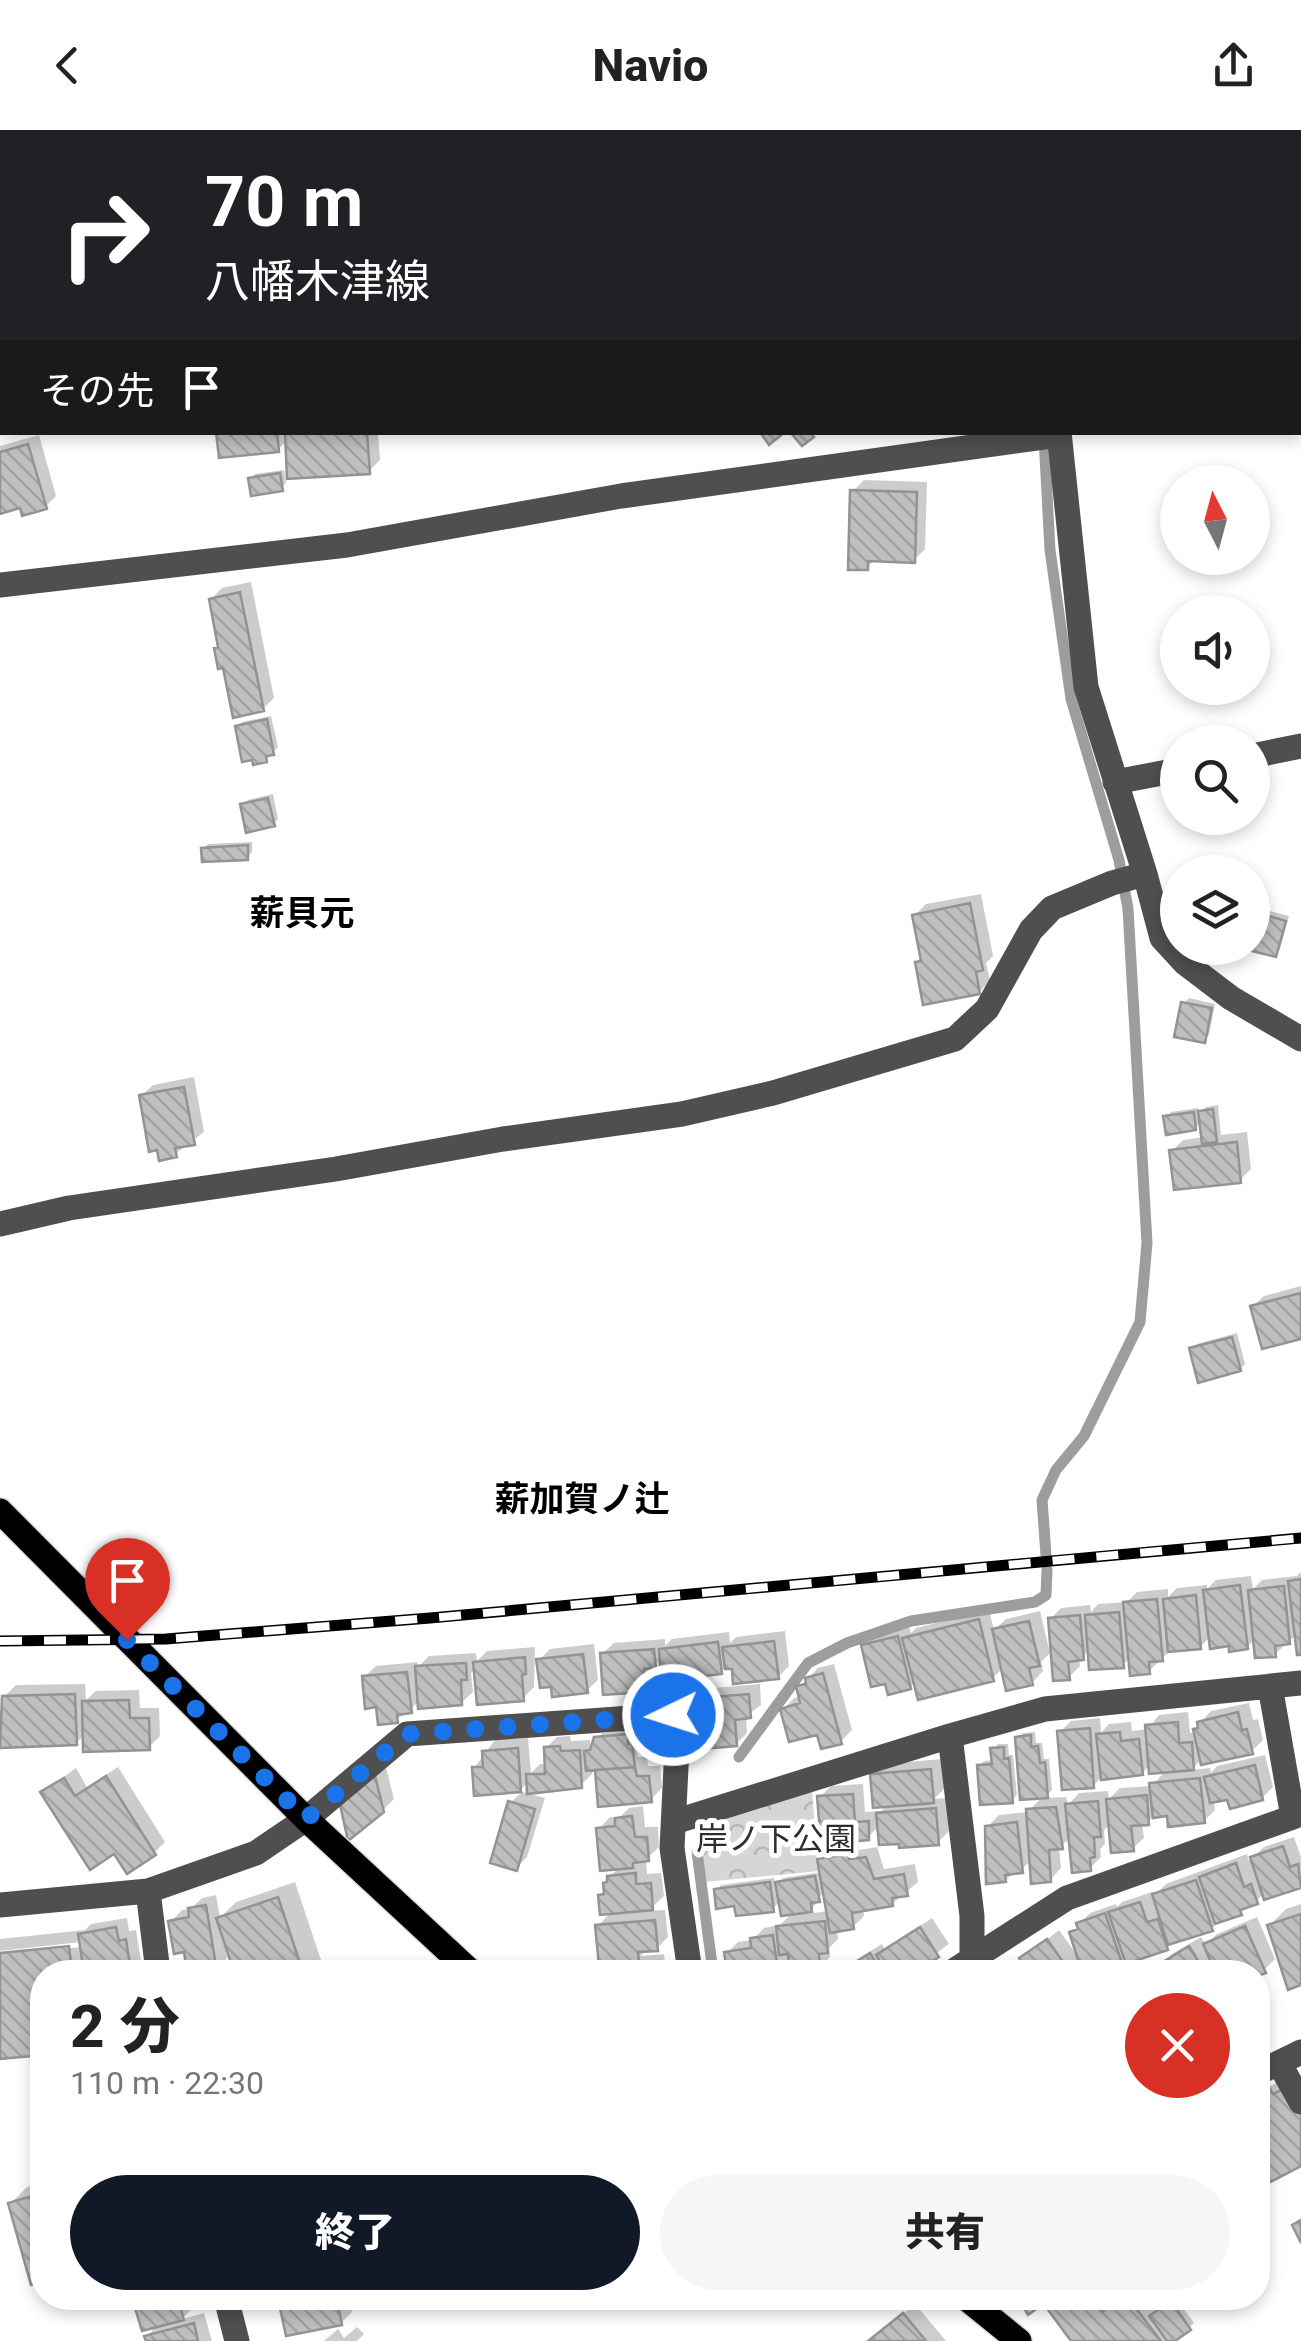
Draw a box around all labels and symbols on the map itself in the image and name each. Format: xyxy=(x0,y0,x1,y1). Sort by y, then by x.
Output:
north arrow xyxy=(1160,465,1270,575)
district label: 薪貝元 xyxy=(249,893,355,934)
district label: 薪加賀ノ辻 xyxy=(494,1479,670,1520)
pin xyxy=(85,1538,170,1641)
position arrow xyxy=(621,1663,725,1767)
park label: 岸ノ下公園 xyxy=(696,1820,856,1858)

